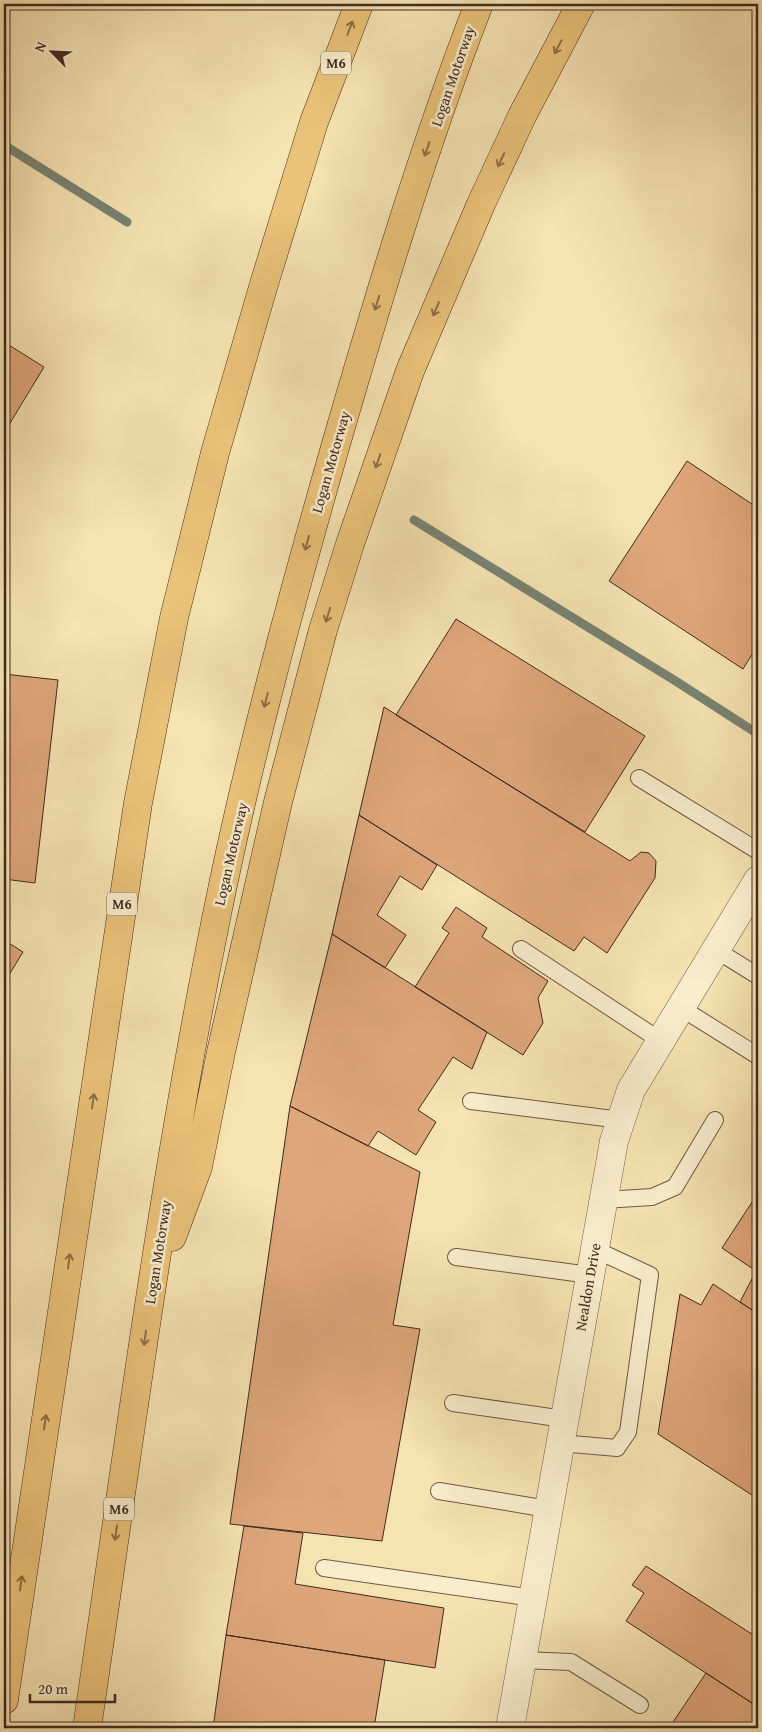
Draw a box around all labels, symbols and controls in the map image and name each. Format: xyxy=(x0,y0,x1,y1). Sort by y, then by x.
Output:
one-way arrow xyxy=(346,20,355,36)
street label: Logan Motorway xyxy=(425,22,480,129)
north arrow xyxy=(28,28,78,78)
text: N xyxy=(29,38,51,55)
one-way arrow xyxy=(553,39,563,54)
road number: M6 xyxy=(321,52,351,74)
one-way arrow xyxy=(422,140,431,156)
one-way arrow xyxy=(496,152,506,167)
one-way arrow xyxy=(372,295,382,311)
one-way arrow xyxy=(431,301,441,316)
street label: Logan Motorway xyxy=(306,408,355,515)
one-way arrow xyxy=(373,452,382,468)
one-way arrow xyxy=(302,535,312,551)
one-way arrow xyxy=(323,607,332,622)
one-way arrow xyxy=(261,692,270,708)
street label: Logan Motorway xyxy=(208,800,253,908)
road number: M6 xyxy=(107,892,137,916)
one-way arrow xyxy=(88,1093,98,1109)
street label: Logan Motorway xyxy=(139,1198,176,1306)
street label: Nealdon Drive xyxy=(569,1241,606,1333)
one-way arrow xyxy=(64,1254,74,1270)
one-way arrow xyxy=(140,1329,150,1345)
one-way arrow xyxy=(40,1414,50,1430)
road number: M6 xyxy=(104,1498,134,1520)
one-way arrow xyxy=(111,1525,121,1541)
one-way arrow xyxy=(16,1575,26,1591)
scale bar xyxy=(30,1672,115,1704)
text: 20 m xyxy=(38,1678,69,1699)

